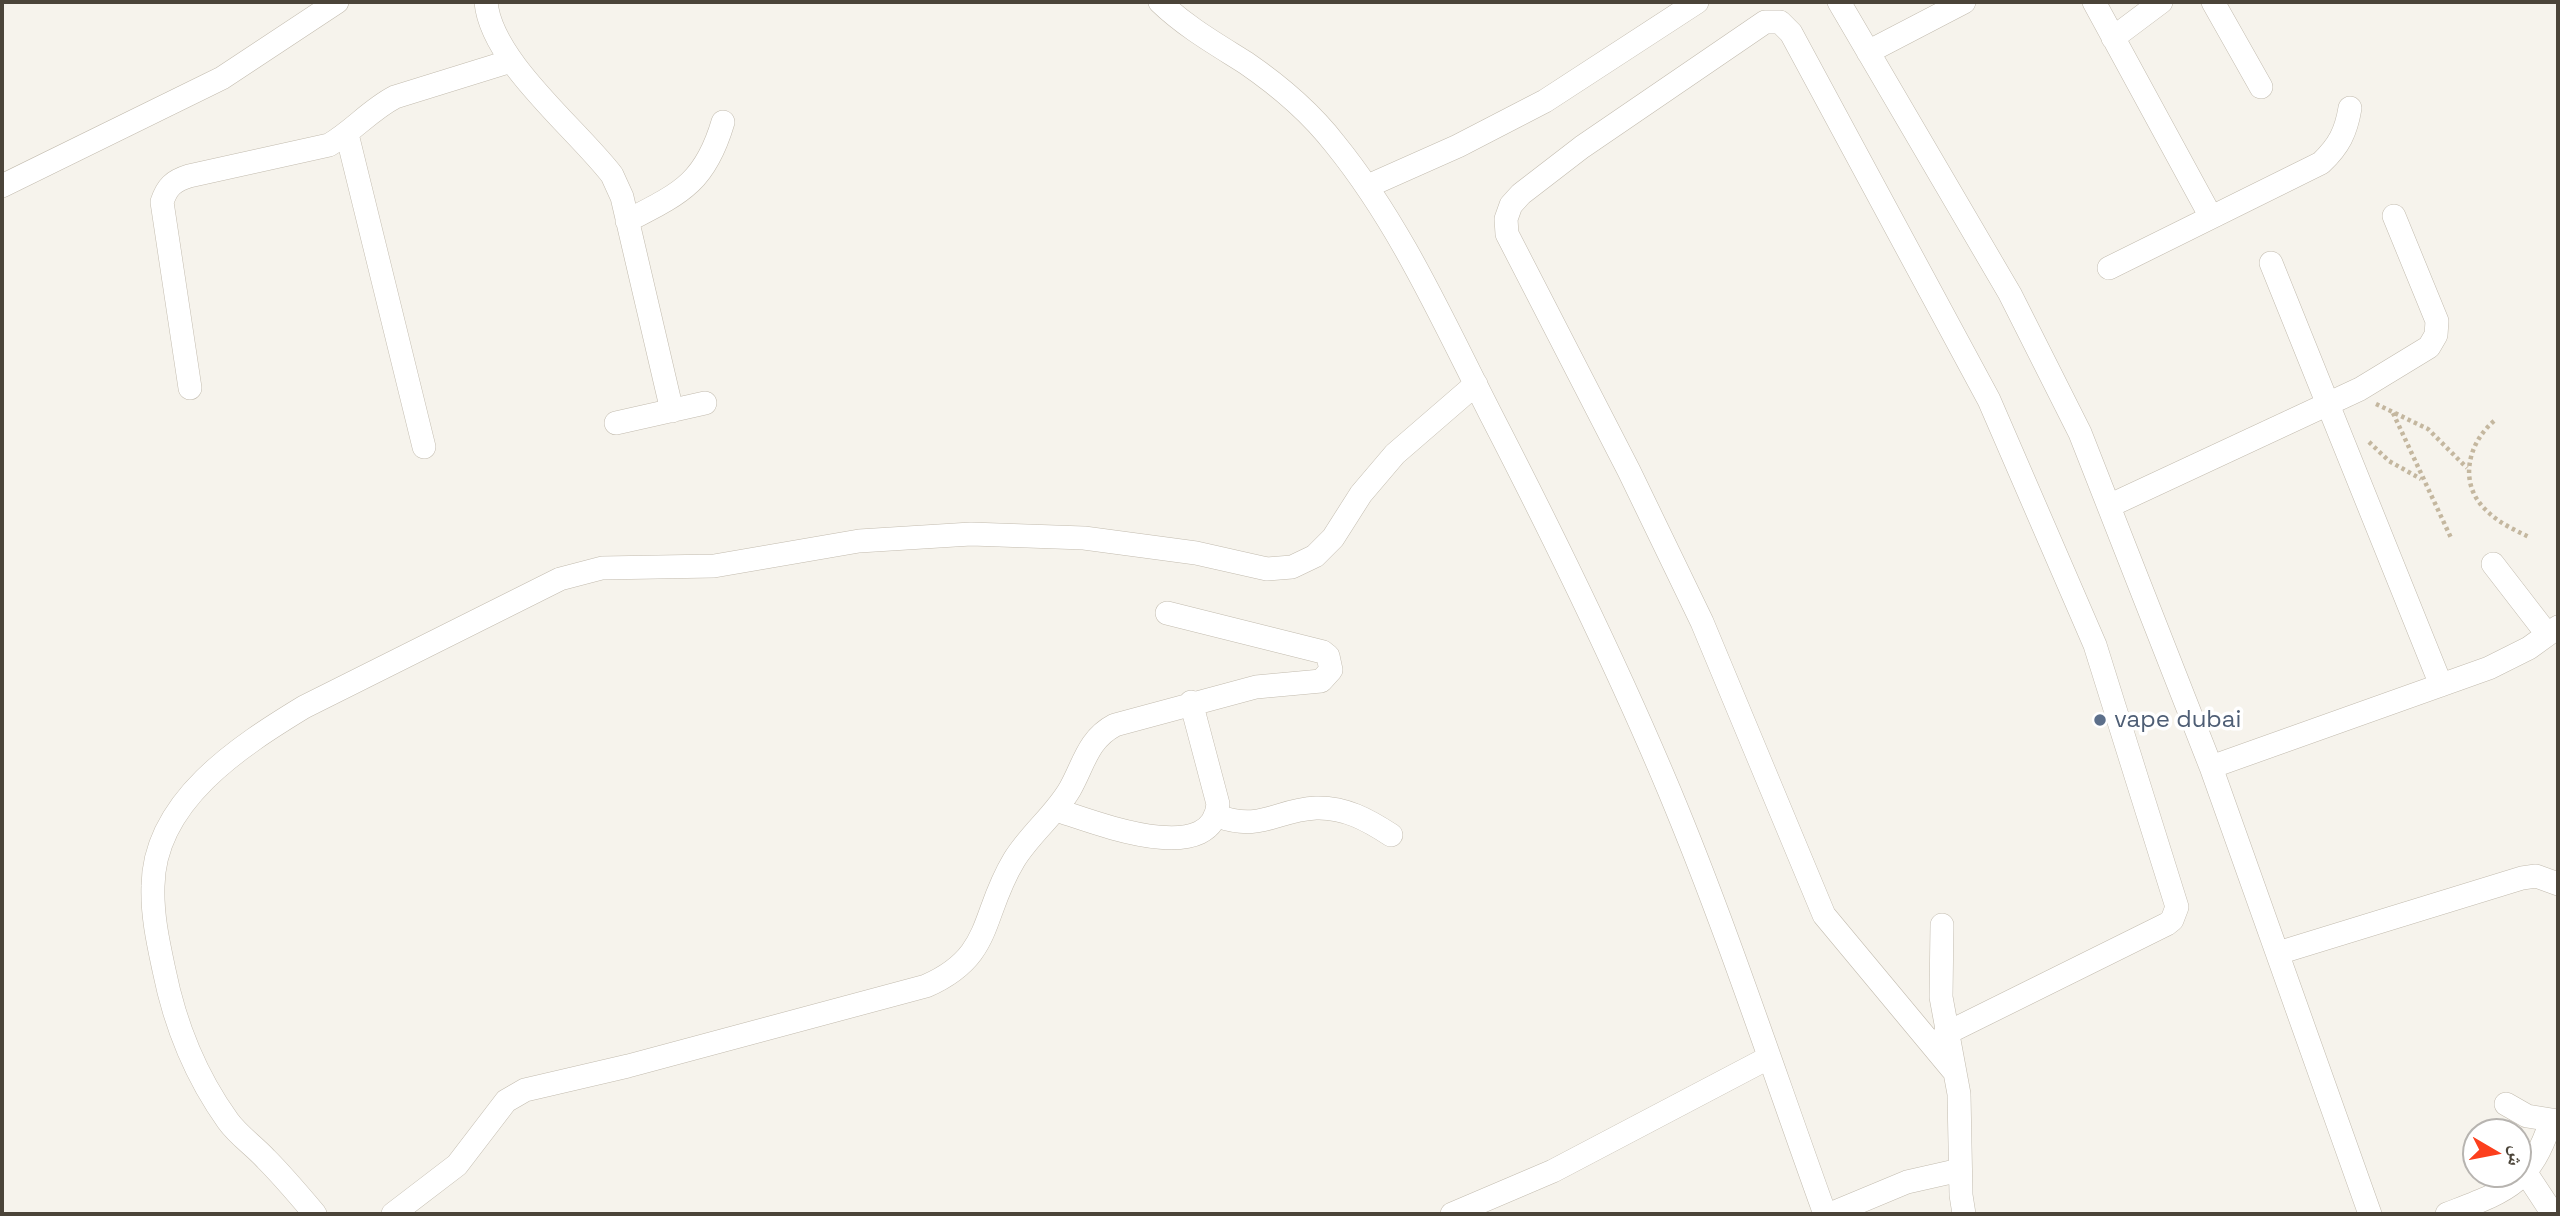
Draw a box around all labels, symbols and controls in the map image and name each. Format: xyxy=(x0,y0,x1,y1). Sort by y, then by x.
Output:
place label: vape dubai xyxy=(2114,706,2241,734)
marker: vape dubai xyxy=(2092,712,2108,728)
north arrow xyxy=(2462,1118,2532,1188)
text: ش xyxy=(2502,1144,2530,1168)

